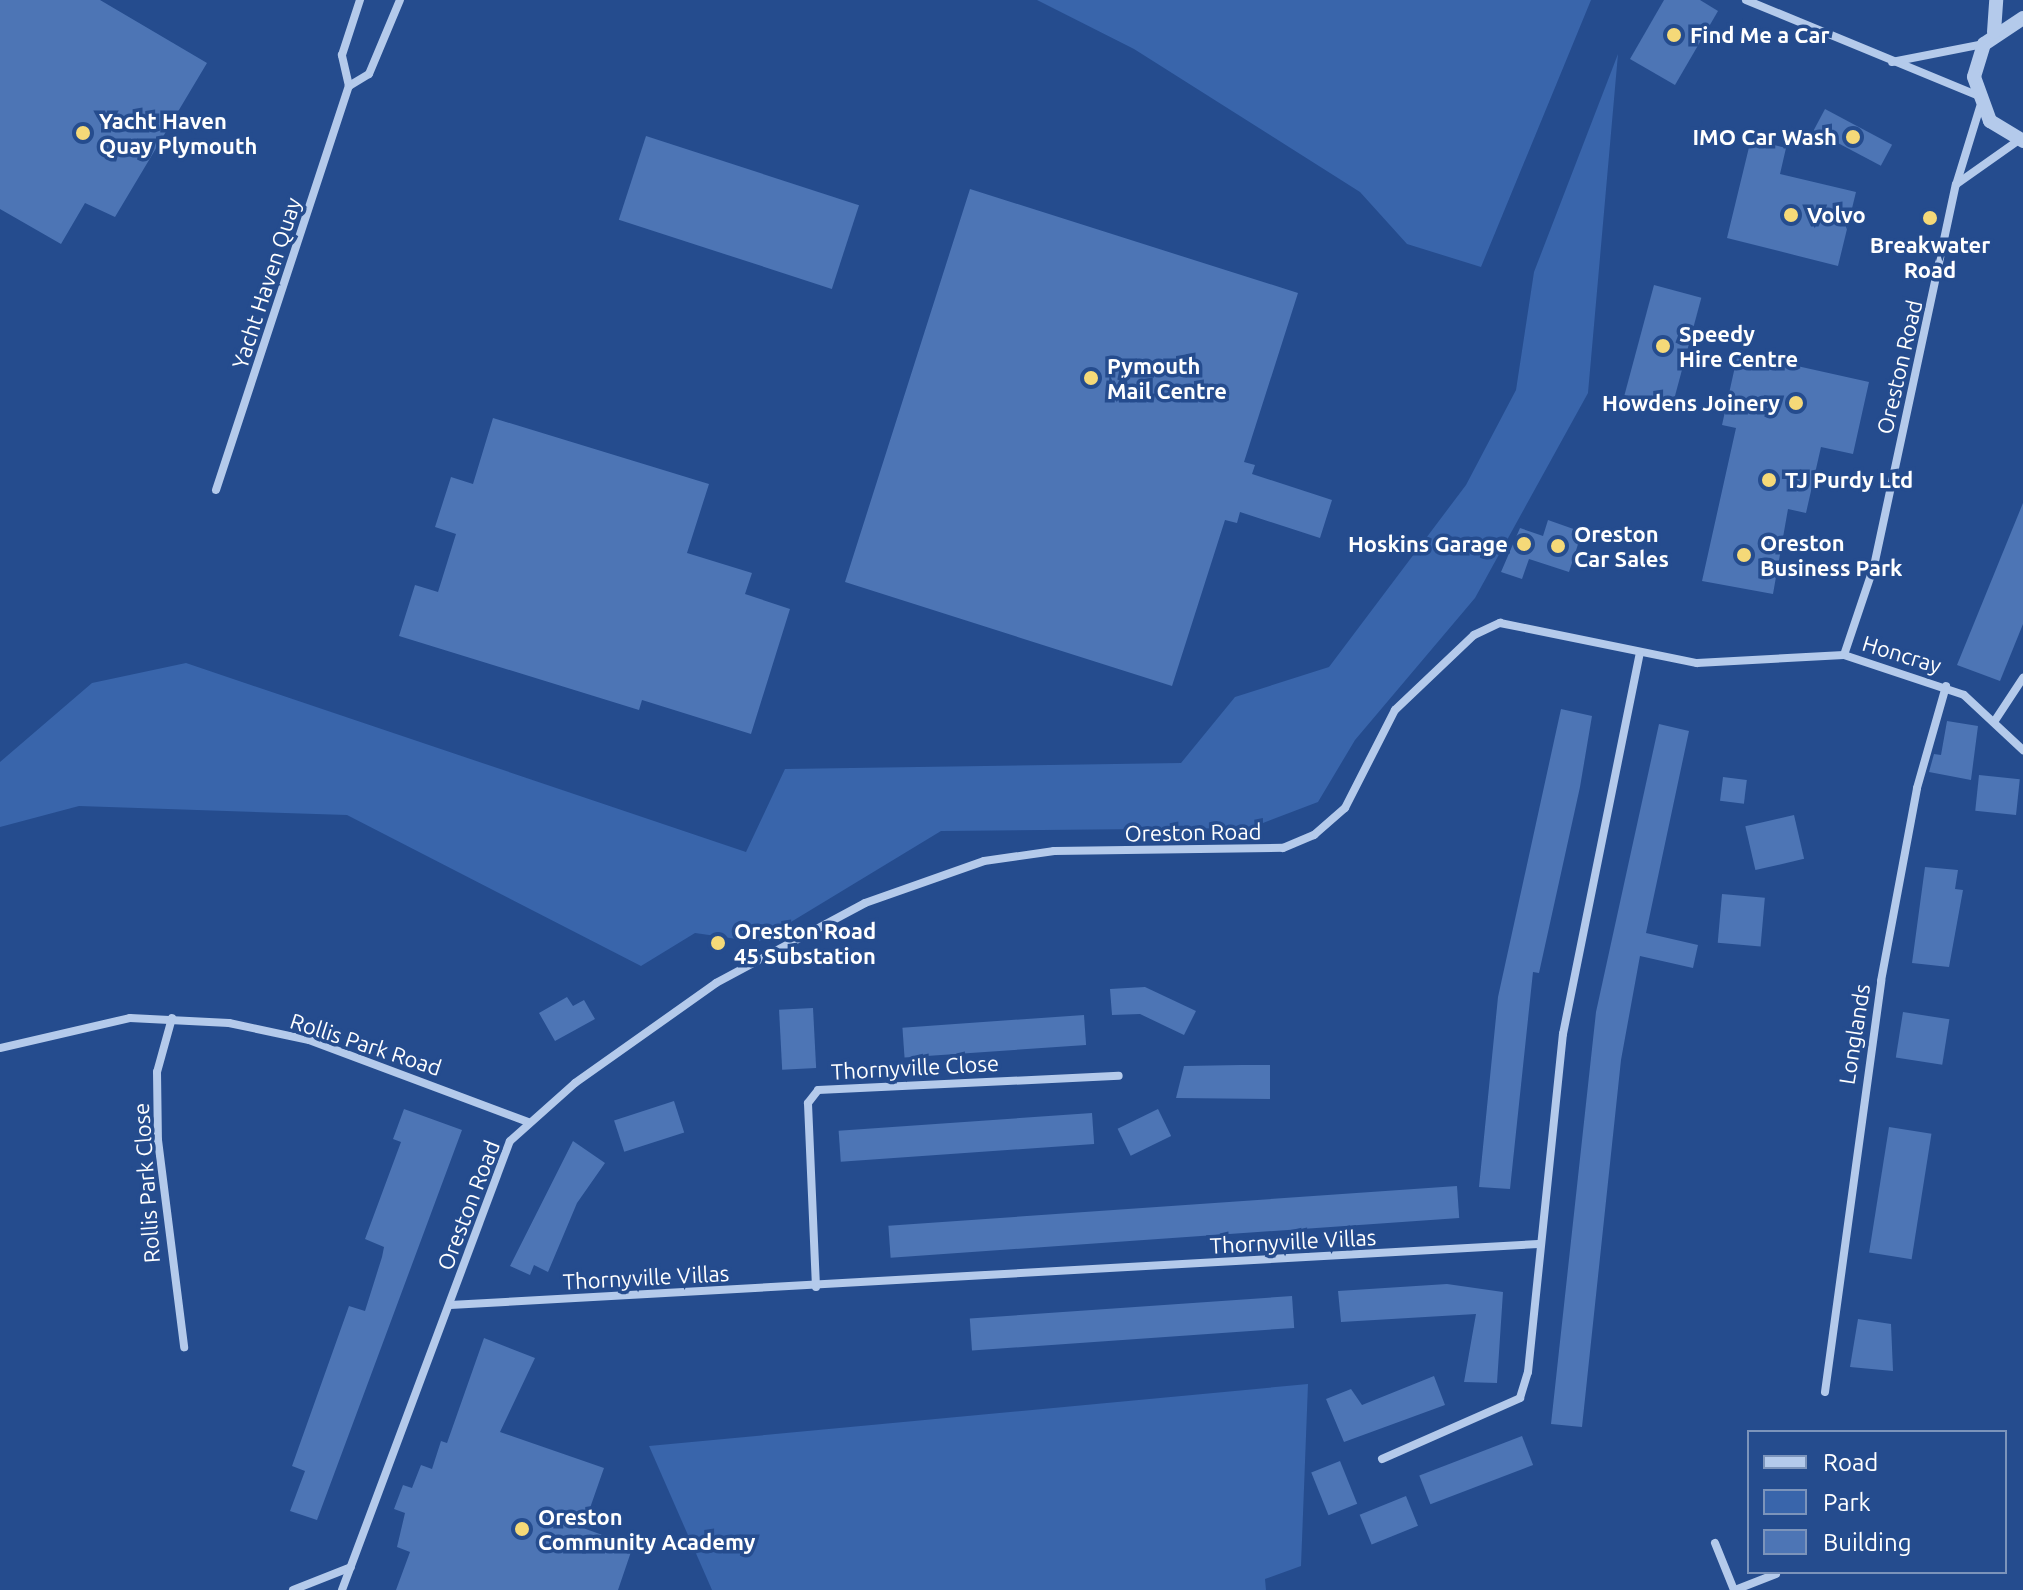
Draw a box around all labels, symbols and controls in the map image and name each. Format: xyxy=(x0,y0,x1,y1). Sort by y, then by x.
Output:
place label: Find Me a Car xyxy=(1690,22,1830,48)
marker: Find Me a Car xyxy=(1665,26,1683,44)
place label: Yacht Haven Quay Plymouth xyxy=(99,107,257,158)
marker: Yacht Haven Quay Plymouth xyxy=(74,124,92,142)
place label: IMO Car Wash xyxy=(1692,124,1837,150)
marker: IMO Car Wash xyxy=(1844,128,1862,146)
street label: Yacht Haven Quay xyxy=(226,194,306,372)
place label: Volvo xyxy=(1807,202,1866,228)
marker: Volvo xyxy=(1782,206,1800,224)
marker: Breakwater Road xyxy=(1921,209,1939,227)
place label: Breakwater Road xyxy=(1870,231,1990,282)
street label: Oreston Road xyxy=(1871,297,1927,437)
place label: Speedy Hire Centre xyxy=(1679,320,1798,372)
marker: Speedy Hire Centre xyxy=(1654,337,1672,355)
place label: Pymouth Mail Centre xyxy=(1107,352,1227,404)
marker: Pymouth Mail Centre xyxy=(1082,369,1100,387)
place label: Howdens Joinery xyxy=(1602,390,1780,416)
marker: Howdens Joinery xyxy=(1787,394,1805,412)
place label: TJ Purdy Ltd xyxy=(1785,467,1913,493)
marker: TJ Purdy Ltd xyxy=(1760,471,1778,489)
place label: Oreston Car Sales xyxy=(1574,520,1669,572)
place label: Oreston Business Park xyxy=(1760,529,1902,580)
place label: Hoskins Garage xyxy=(1348,531,1508,557)
marker: Hoskins Garage xyxy=(1515,535,1533,553)
marker: Oreston Car Sales xyxy=(1549,537,1567,555)
marker: Oreston Business Park xyxy=(1735,546,1753,564)
street label: Honcray xyxy=(1859,630,1945,678)
street label: Oreston Road xyxy=(1124,818,1262,846)
place label: Oreston Road 45 Substation xyxy=(734,917,876,968)
marker: Oreston Road 45 Substation xyxy=(709,934,727,952)
street label: Longlands xyxy=(1833,982,1875,1086)
street label: Rollis Park Road xyxy=(287,1007,445,1081)
street label: Thornyville Close xyxy=(830,1049,1000,1085)
street label: Rollis Park Close xyxy=(127,1102,165,1264)
street label: Oreston Road xyxy=(431,1136,505,1274)
street label: Thornyville Villas xyxy=(1209,1223,1377,1259)
street label: Thornyville Villas xyxy=(562,1259,730,1295)
legend xyxy=(1747,1430,2007,1574)
text: Road xyxy=(1823,1449,1878,1476)
text: Park xyxy=(1823,1489,1871,1516)
place label: Oreston Community Academy xyxy=(538,1503,756,1554)
marker: Oreston Community Academy xyxy=(513,1520,531,1538)
text: Building xyxy=(1823,1529,1911,1556)

